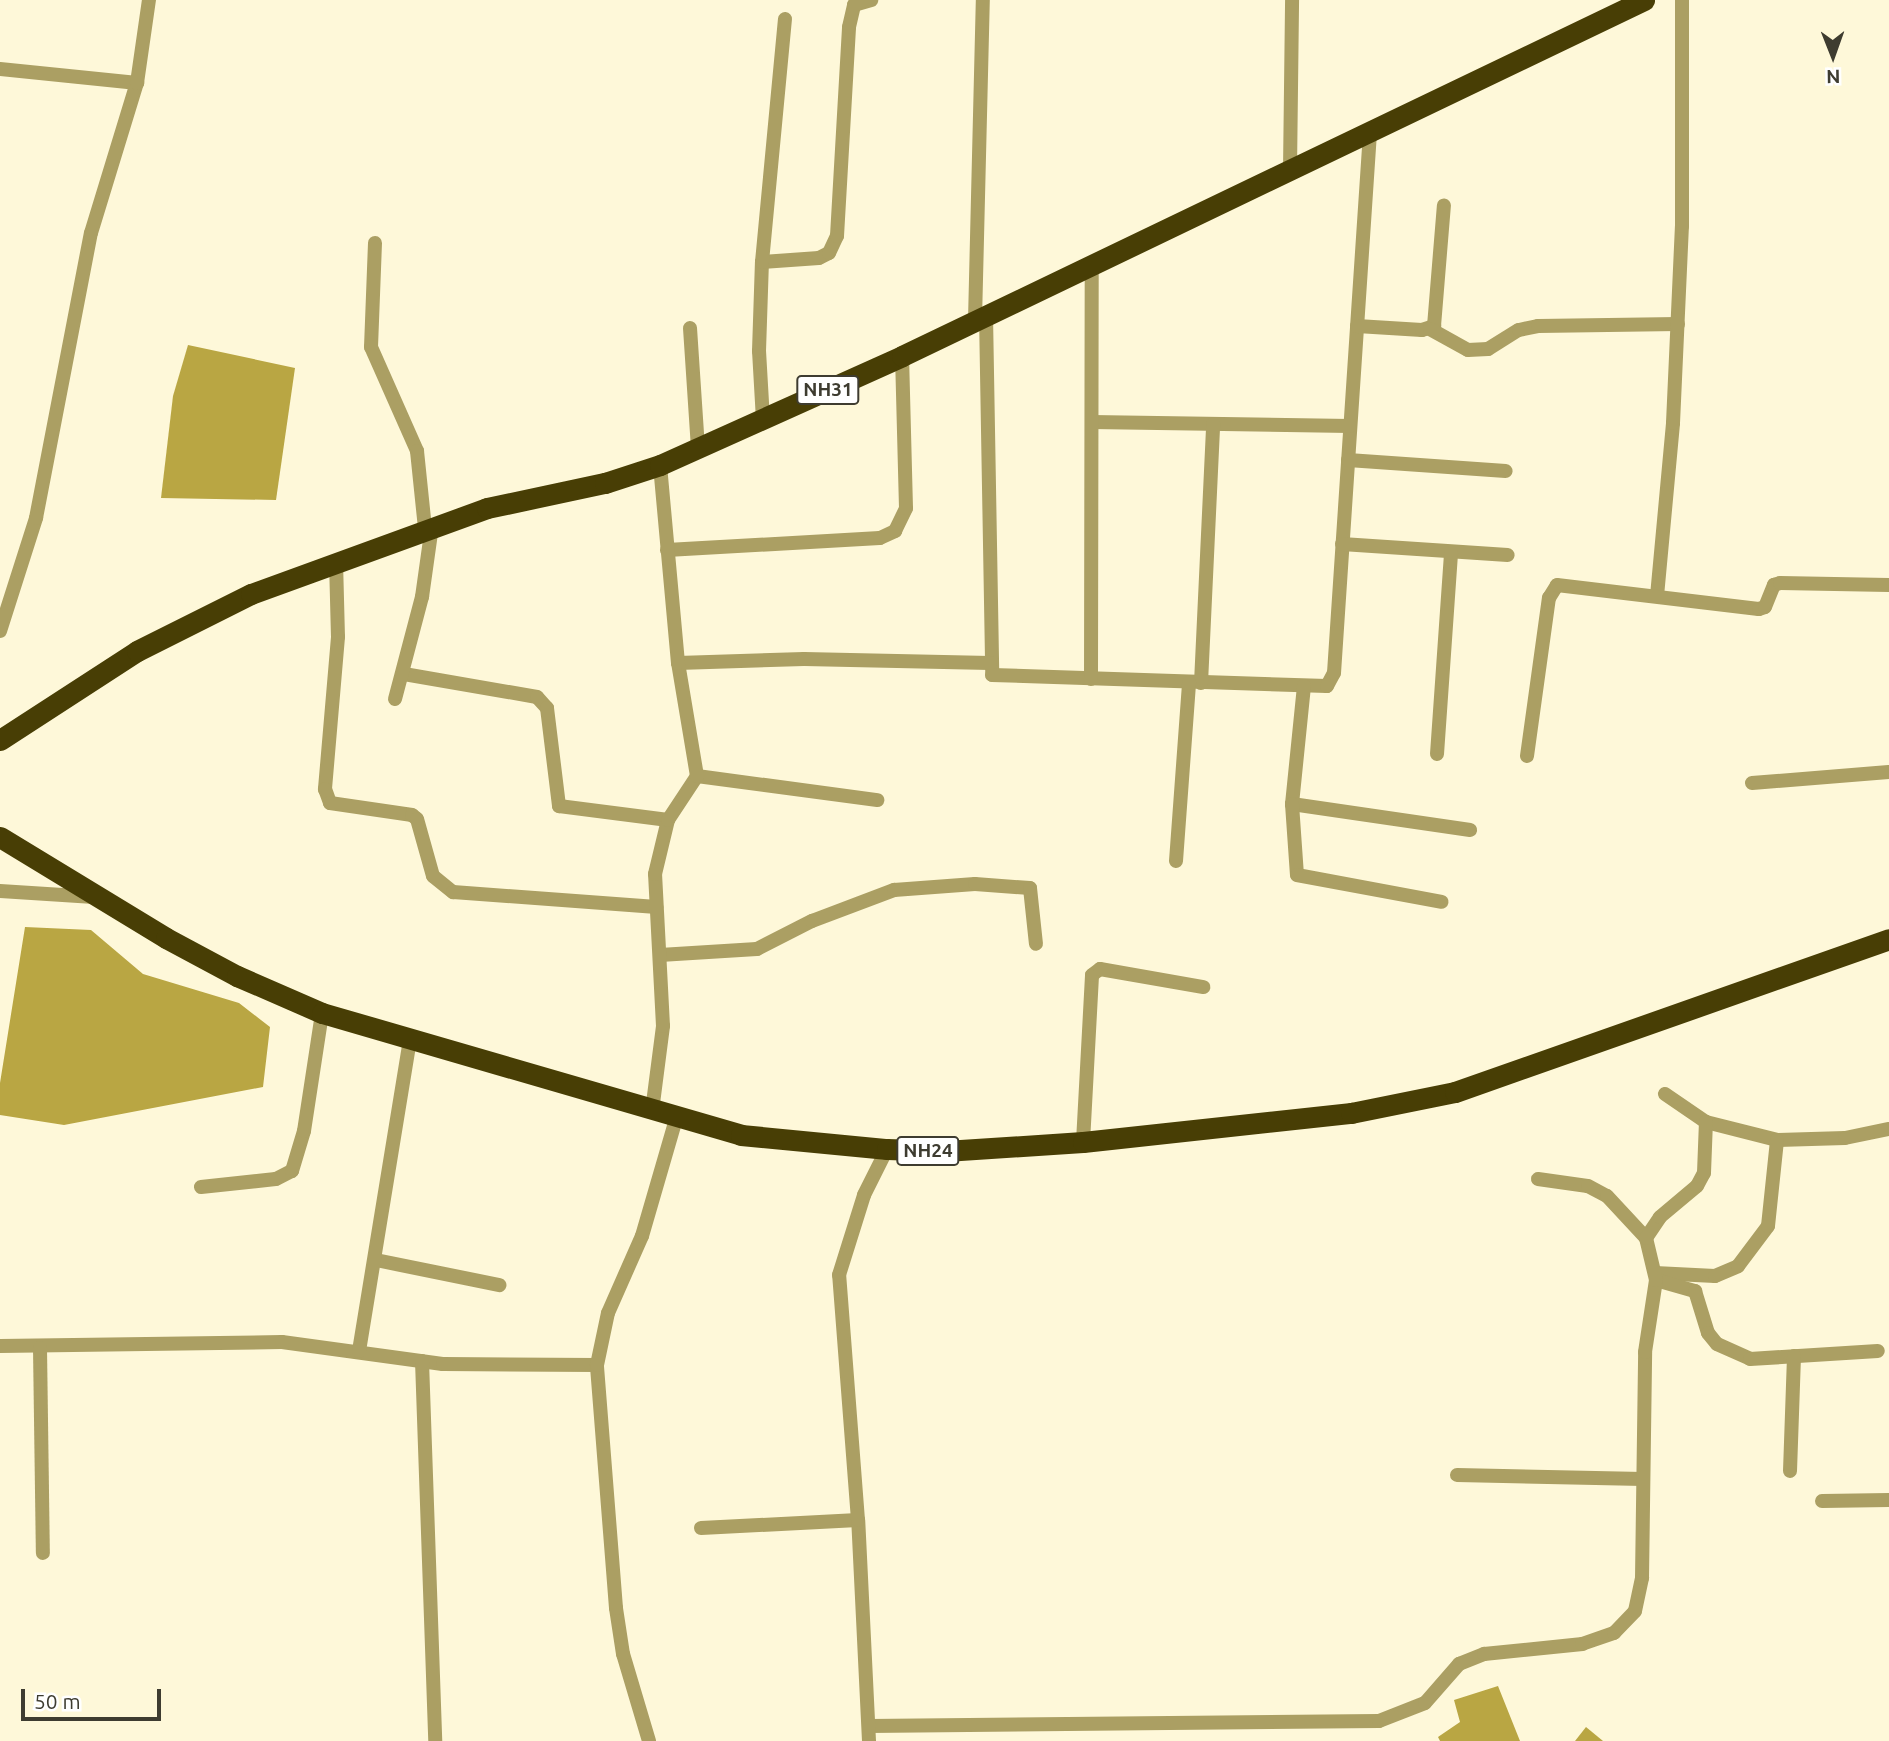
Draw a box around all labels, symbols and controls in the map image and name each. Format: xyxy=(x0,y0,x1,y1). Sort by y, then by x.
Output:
north arrow xyxy=(1798,21,1868,91)
text: N xyxy=(1826,66,1841,88)
road number: NH31 xyxy=(795,374,861,406)
road number: NH24 xyxy=(895,1135,961,1166)
scale bar xyxy=(24,1674,164,1718)
text: 50 m xyxy=(34,1689,81,1713)

